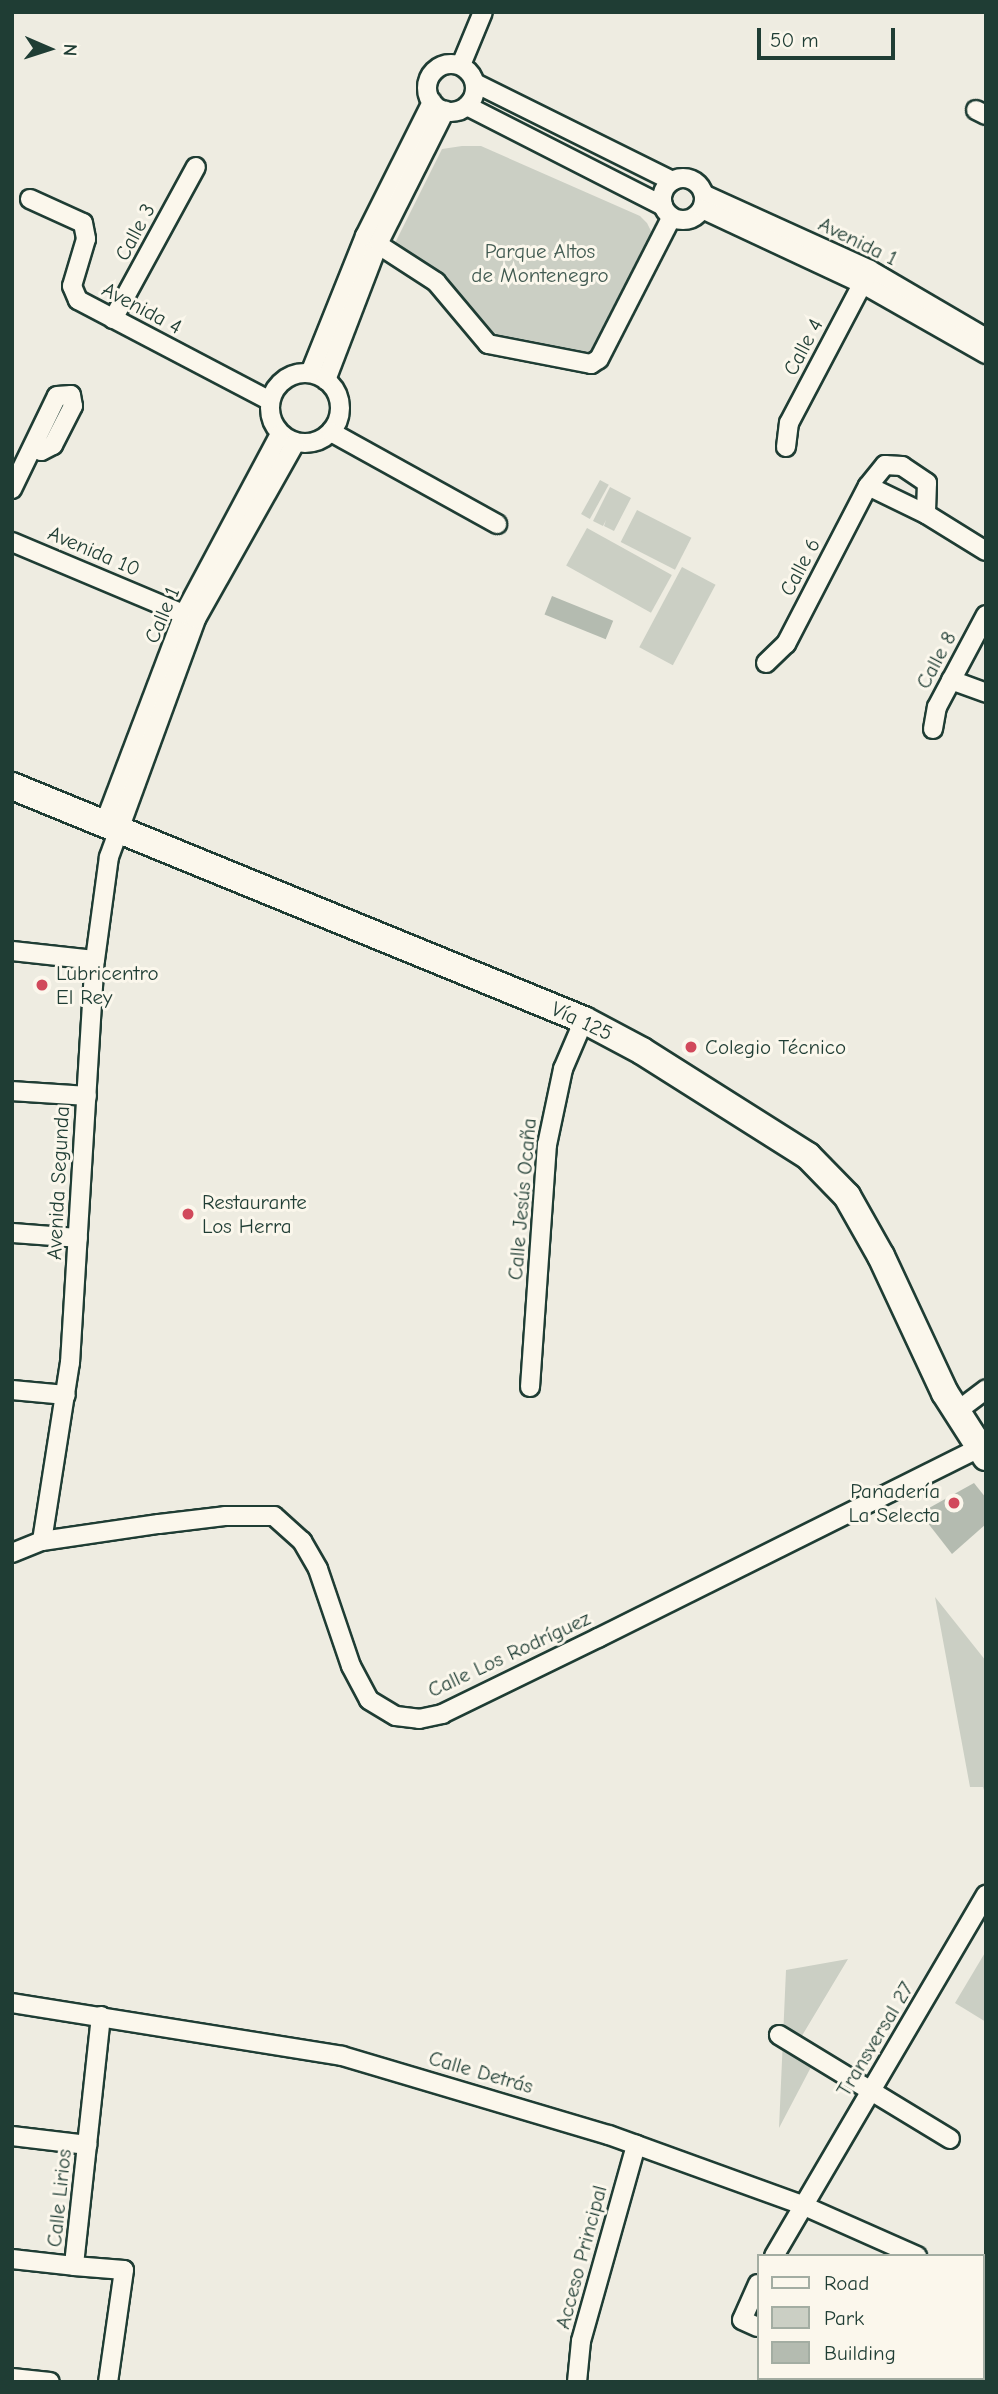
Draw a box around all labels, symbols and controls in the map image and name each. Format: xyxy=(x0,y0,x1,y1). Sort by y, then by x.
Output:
north arrow xyxy=(14,14,84,84)
scale bar xyxy=(760,14,898,58)
text: 50 m xyxy=(770,28,819,52)
text: N xyxy=(59,43,81,57)
street label: Calle 3 xyxy=(110,199,160,265)
street label: Avenida 1 xyxy=(814,211,902,271)
park label: Parque Altos de Montenegro xyxy=(471,238,609,288)
street label: Avenida 4 xyxy=(98,277,186,339)
street label: Calle 4 xyxy=(778,314,828,380)
street label: Avenida 10 xyxy=(44,520,144,582)
street label: Calle 6 xyxy=(774,534,826,600)
street label: Calle 1 xyxy=(139,583,185,647)
street label: Calle 8 xyxy=(910,627,962,693)
place label: Lubricentro El Rey xyxy=(56,960,159,1010)
marker: Lubricentro El Rey xyxy=(34,977,50,993)
street label: Vía 125 xyxy=(547,996,617,1046)
place label: Colegio Técnico xyxy=(705,1034,846,1060)
marker: Colegio Técnico xyxy=(683,1039,699,1055)
street label: Avenida Segunda xyxy=(41,1105,75,1261)
street label: Calle Jesús Ocaña xyxy=(502,1117,542,1281)
place label: Restaurante Los Herra xyxy=(202,1189,307,1239)
marker: Restaurante Los Herra xyxy=(180,1206,196,1222)
place label: Panadería La Selecta xyxy=(848,1478,940,1528)
marker: Panadería La Selecta xyxy=(946,1495,962,1511)
street label: Calle Los Rodríguez xyxy=(424,1605,594,1703)
street label: Transversal 27 xyxy=(831,1977,919,2101)
street label: Calle Detrás xyxy=(426,2045,536,2099)
street label: Calle Lirios xyxy=(41,2148,77,2248)
street label: Acceso Principal xyxy=(550,2182,612,2332)
legend xyxy=(757,2254,984,2380)
text: Road xyxy=(824,2271,869,2295)
text: Park xyxy=(824,2306,864,2330)
text: Building xyxy=(824,2341,896,2365)

